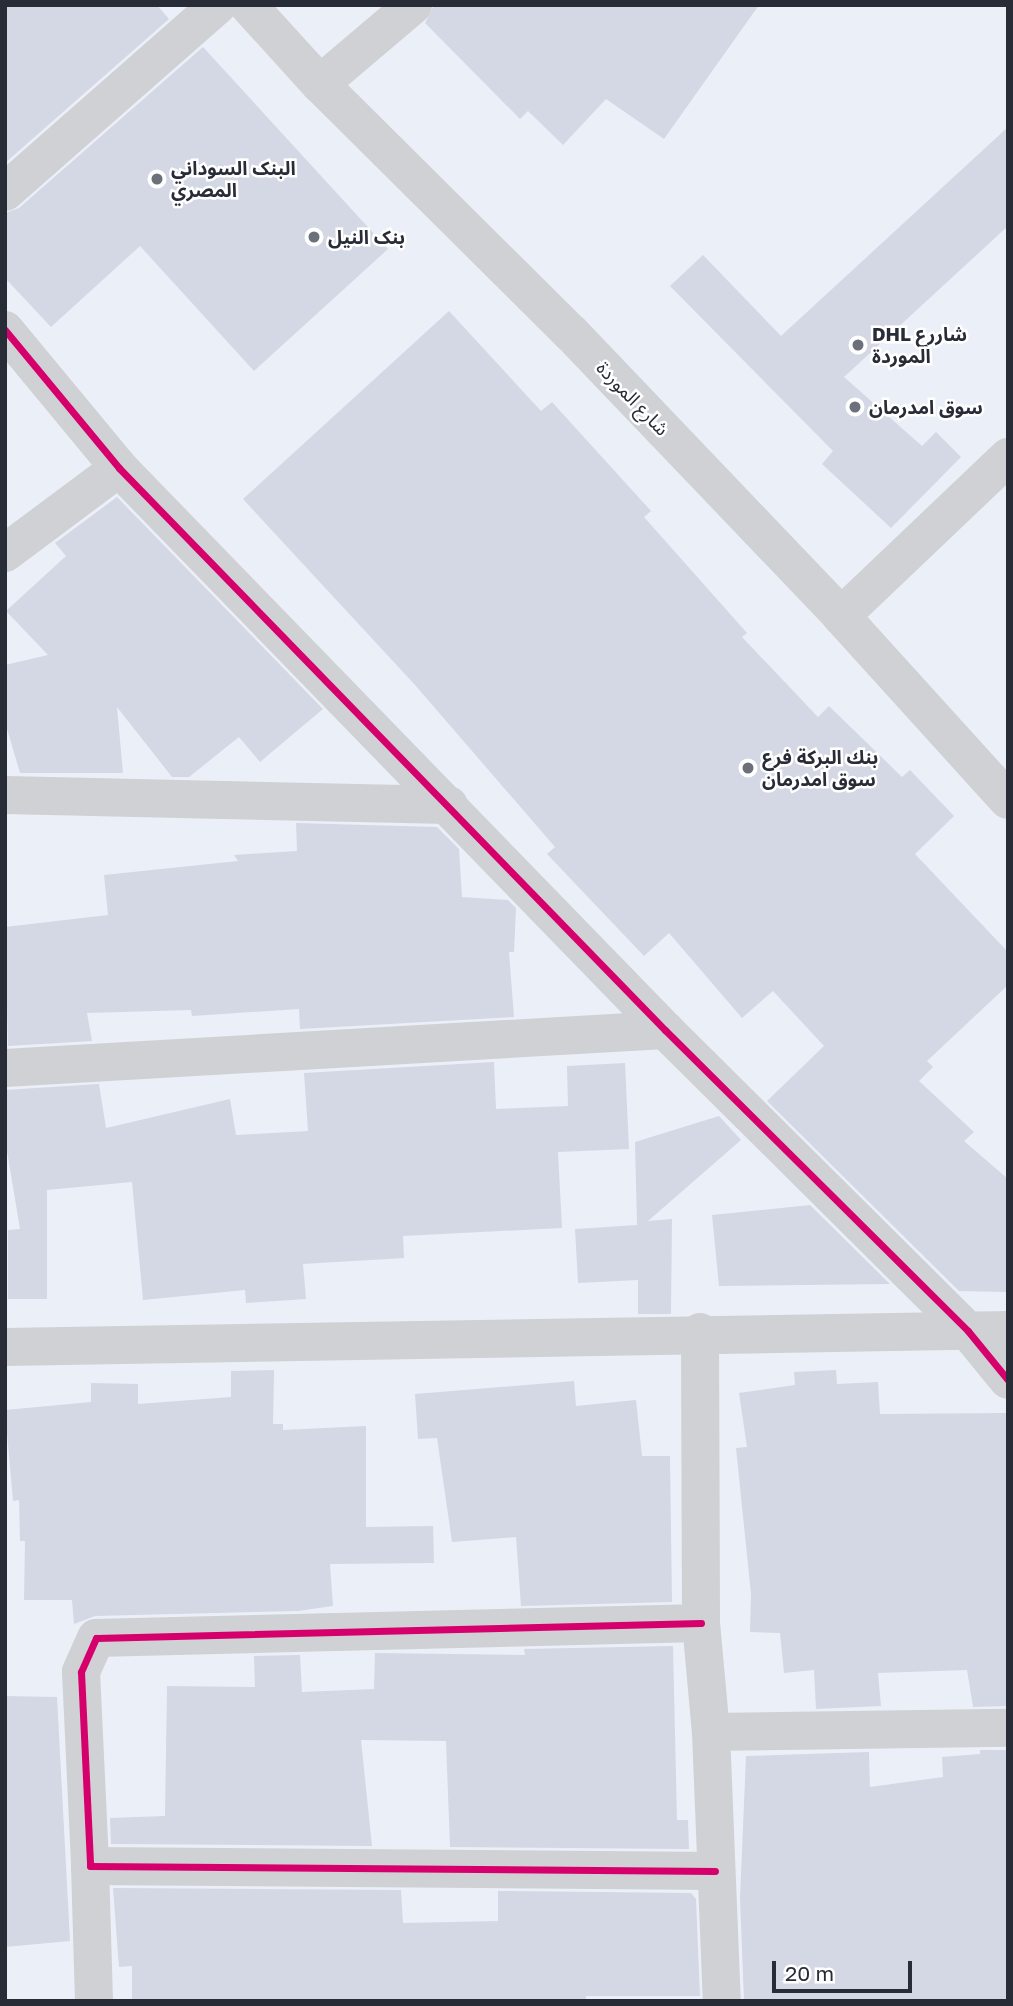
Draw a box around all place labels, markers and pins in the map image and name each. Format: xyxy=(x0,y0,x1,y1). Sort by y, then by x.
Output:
place label: البنک السوداني المصري xyxy=(171,157,296,201)
marker: البنک السوداني المصري xyxy=(149,171,165,187)
place label: بنک النيل xyxy=(328,226,405,248)
marker: بنک النيل xyxy=(306,229,322,245)
place label: DHL شاررع الموردة xyxy=(872,323,967,367)
marker: DHL شاررع الموردة xyxy=(850,337,866,353)
place label: سوق امدرمان xyxy=(869,396,983,418)
marker: سوق امدرمان xyxy=(847,399,863,415)
place label: بنك البركة فرع سوق امدرمان xyxy=(762,746,878,790)
marker: بنك البركة فرع سوق امدرمان xyxy=(740,760,756,776)

